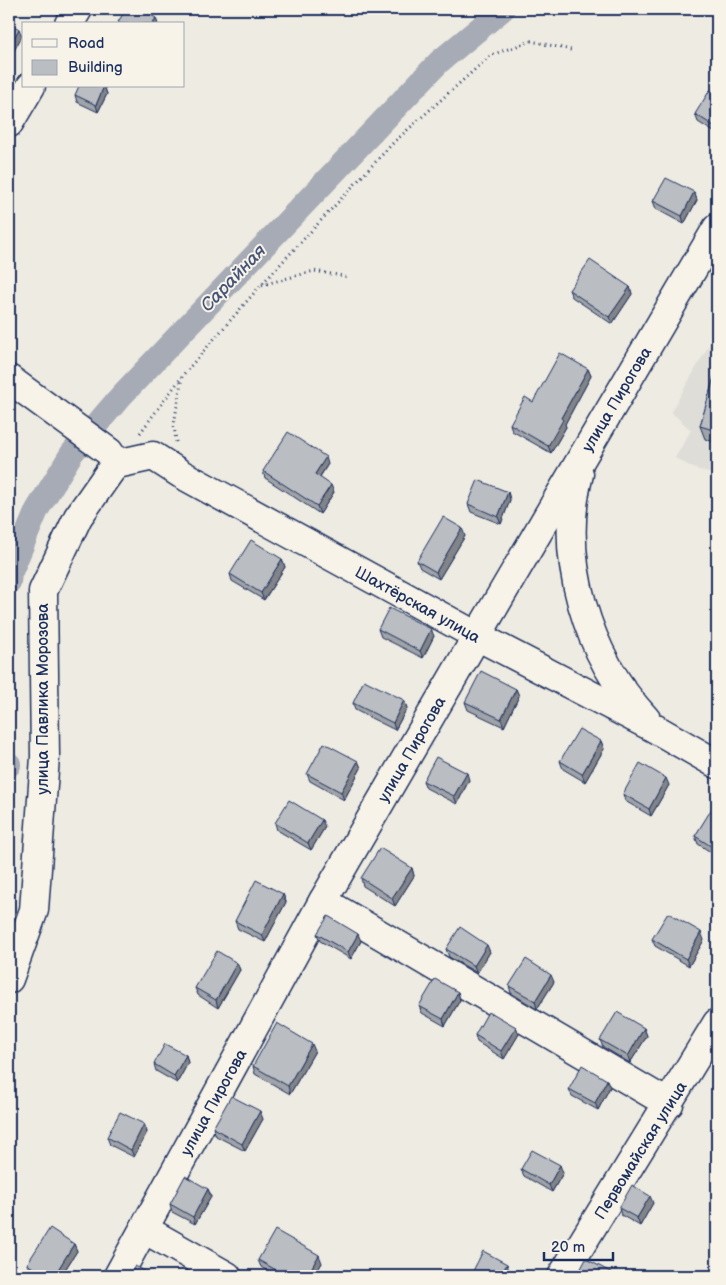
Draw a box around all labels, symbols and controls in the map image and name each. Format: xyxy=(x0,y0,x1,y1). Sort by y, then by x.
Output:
legend xyxy=(22,22,185,88)
text: Road xyxy=(68,34,104,53)
text: Building xyxy=(68,58,123,77)
water label: Сарайная xyxy=(196,241,270,316)
street label: улица Пирогова xyxy=(579,343,656,456)
street label: Шахтёрская улица xyxy=(351,563,484,648)
street label: улица Павлика Морозова xyxy=(34,603,53,795)
street label: улица Пирогова xyxy=(374,693,451,806)
street label: улица Пирогова xyxy=(177,1046,252,1159)
street label: Первомайская улица xyxy=(591,1078,692,1223)
scale bar xyxy=(544,1230,612,1262)
text: 20 m xyxy=(551,1238,585,1257)

